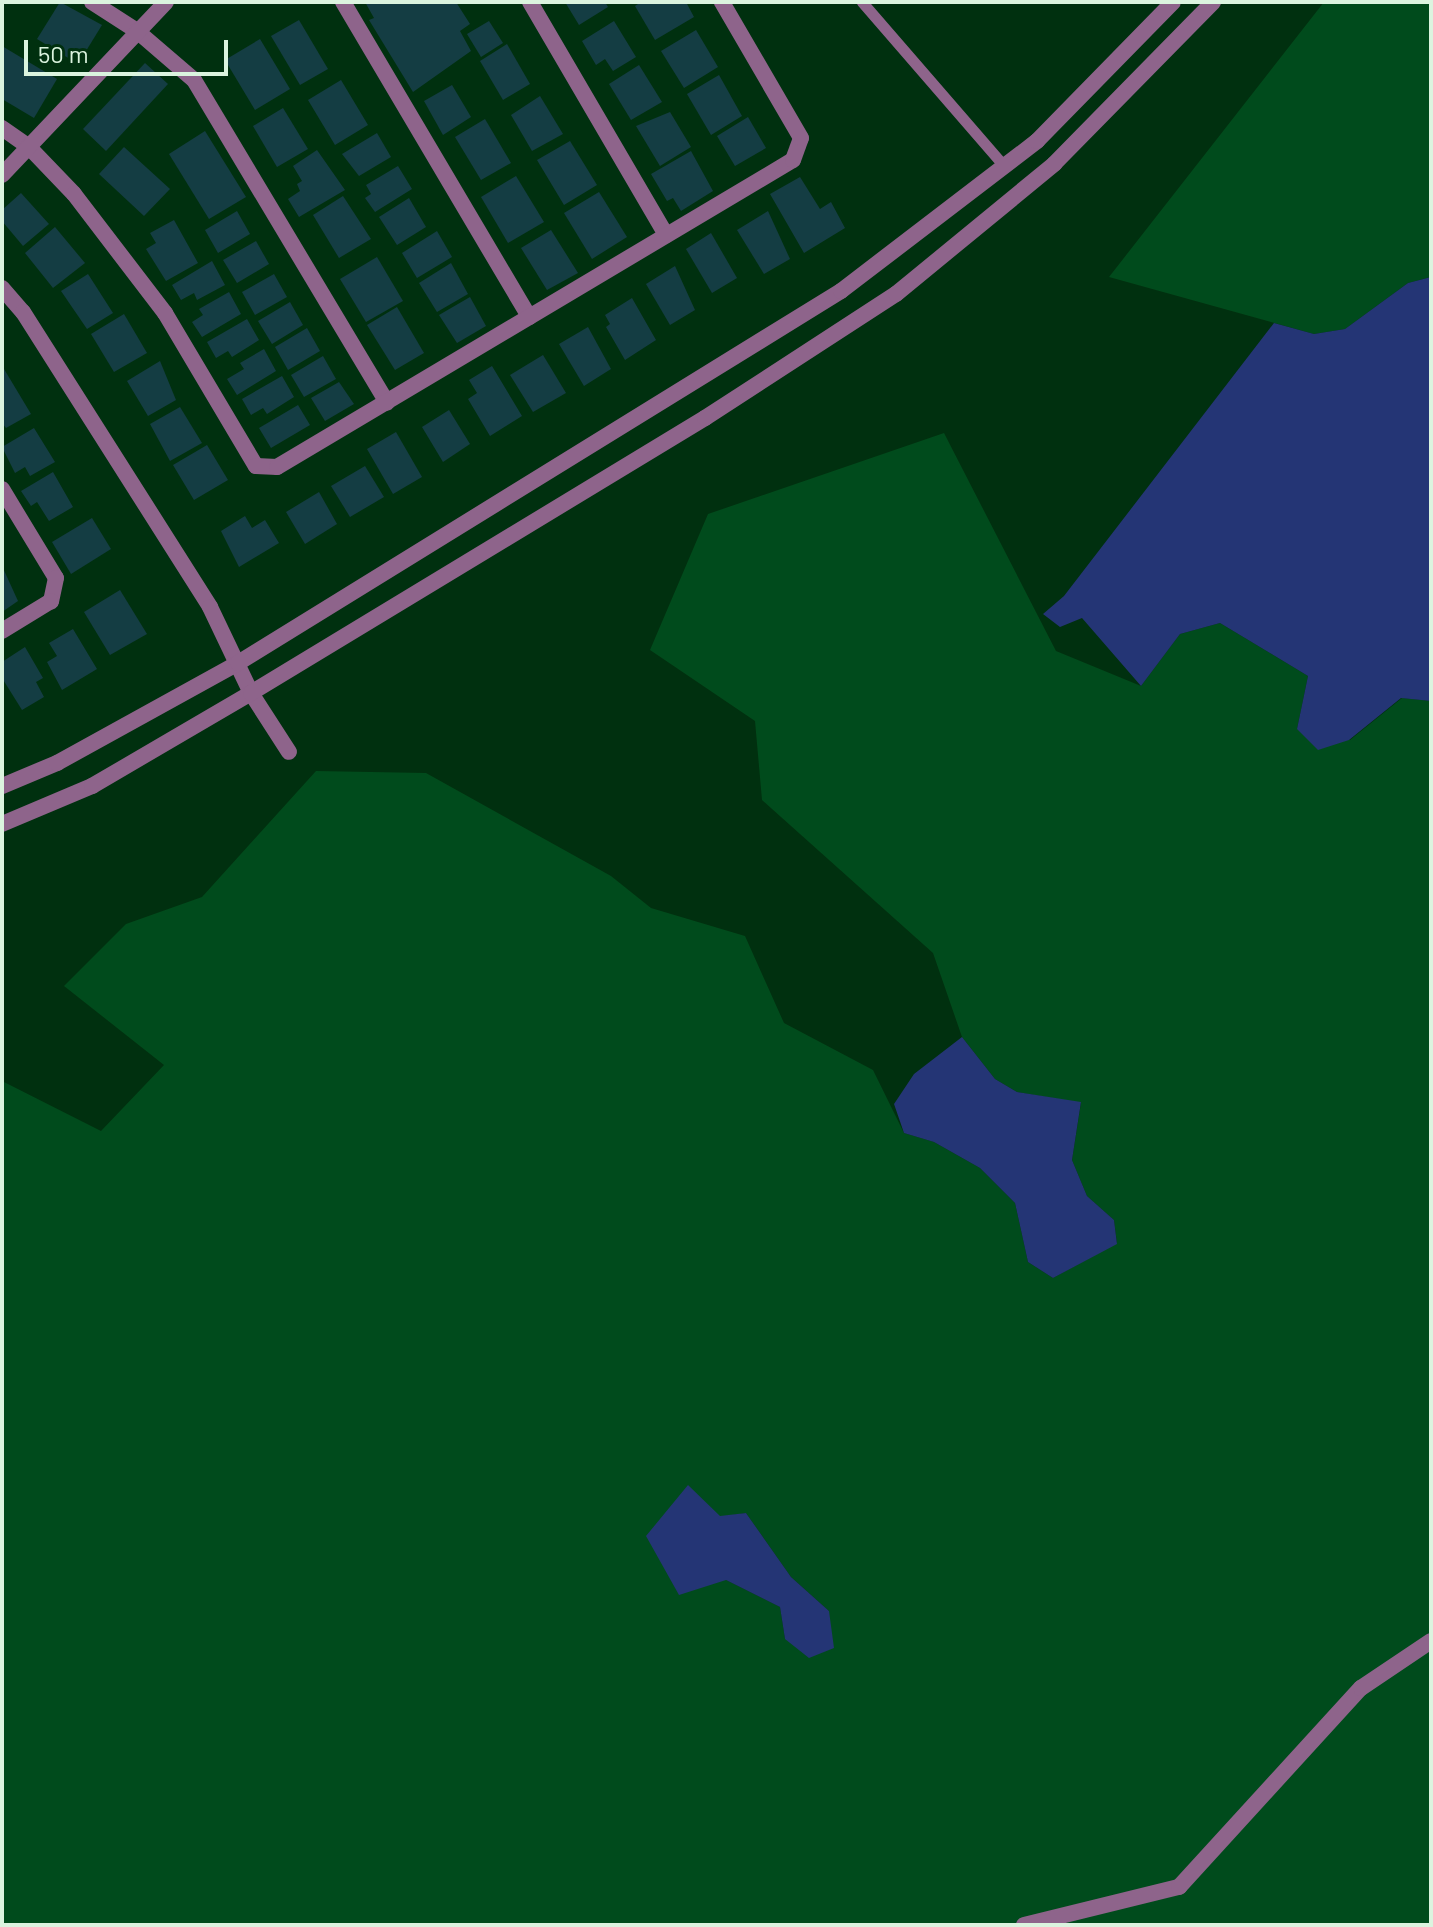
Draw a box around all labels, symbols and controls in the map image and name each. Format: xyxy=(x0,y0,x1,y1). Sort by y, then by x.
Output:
scale bar xyxy=(28,24,232,74)
text: 50 m xyxy=(38,39,89,68)

